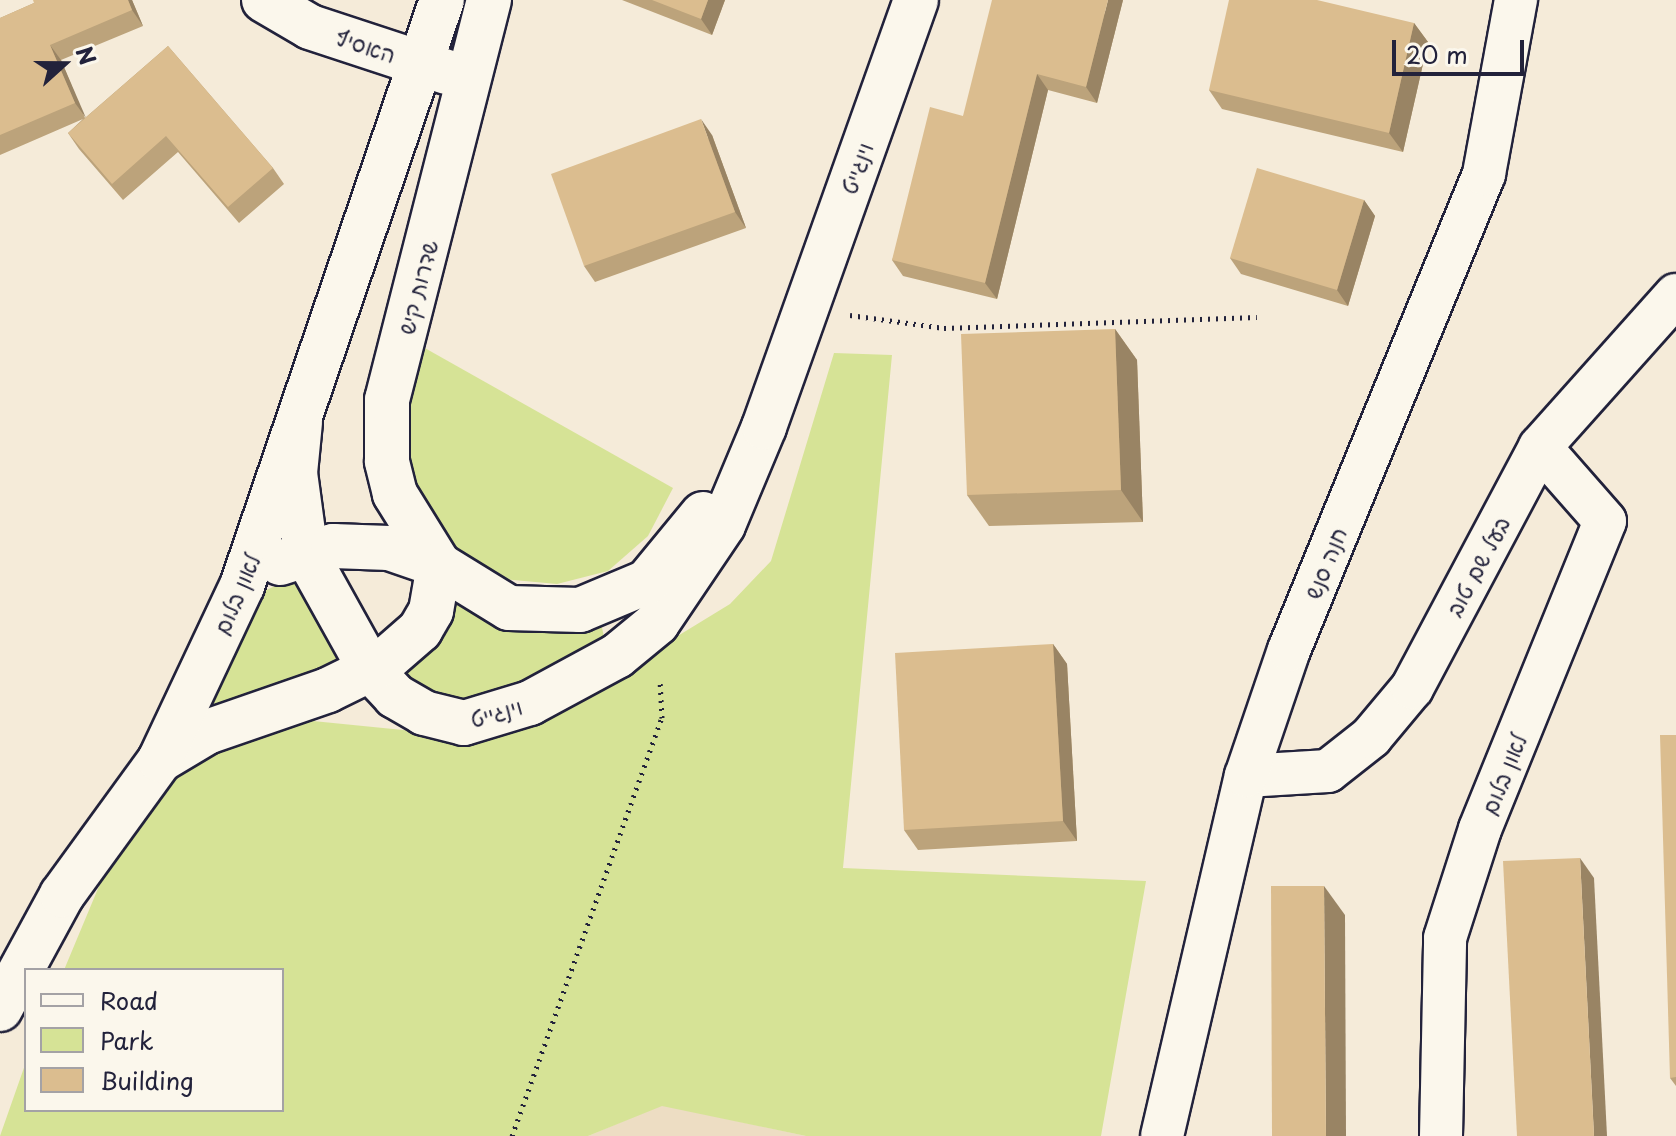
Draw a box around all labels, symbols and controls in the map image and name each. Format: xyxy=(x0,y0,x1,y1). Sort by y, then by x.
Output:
street label: האסיף xyxy=(333,23,399,67)
north arrow xyxy=(24,24,104,104)
scale bar xyxy=(1396,24,1528,74)
text: 20 m xyxy=(1406,36,1468,72)
text: N xyxy=(68,41,105,69)
street label: וינגייט xyxy=(835,139,877,197)
street label: שדרות קיש xyxy=(392,237,442,337)
street label: בעל שם טוב xyxy=(1440,512,1514,620)
street label: חנה סנש xyxy=(1299,523,1351,603)
street label: לאון בלום xyxy=(207,550,265,638)
street label: וינגייט xyxy=(467,692,525,732)
street label: לאון בלום xyxy=(1475,730,1531,818)
legend xyxy=(24,968,284,1112)
text: Road xyxy=(100,982,158,1018)
text: Park xyxy=(100,1022,154,1058)
text: Building xyxy=(100,1062,194,1098)

